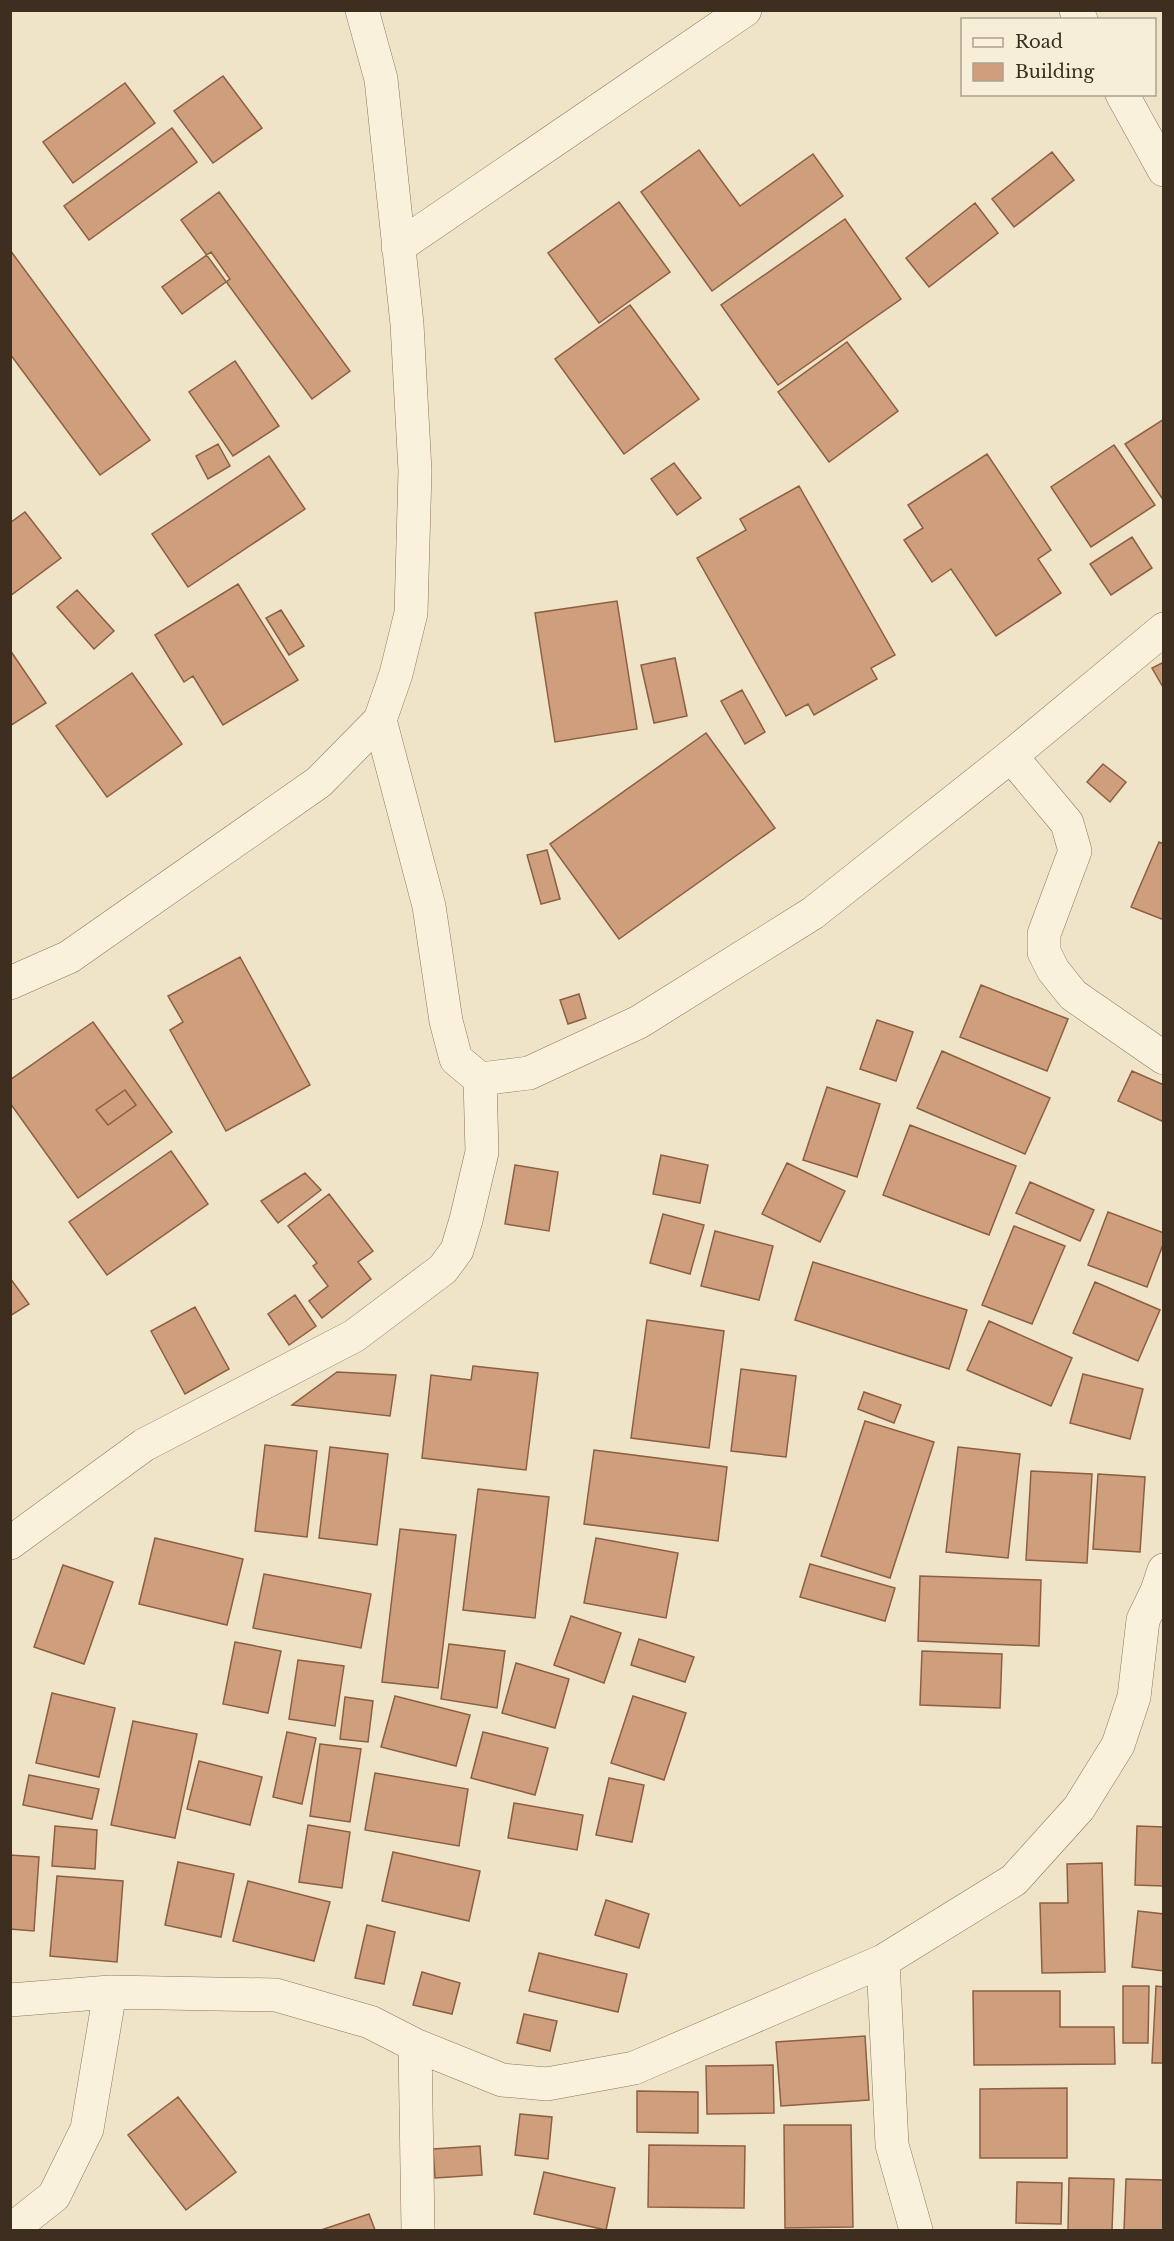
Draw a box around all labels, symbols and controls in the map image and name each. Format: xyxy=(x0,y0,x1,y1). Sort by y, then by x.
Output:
legend xyxy=(961,18,1156,96)
text: Road xyxy=(1015,31,1063,53)
text: Building xyxy=(1015,61,1094,83)

